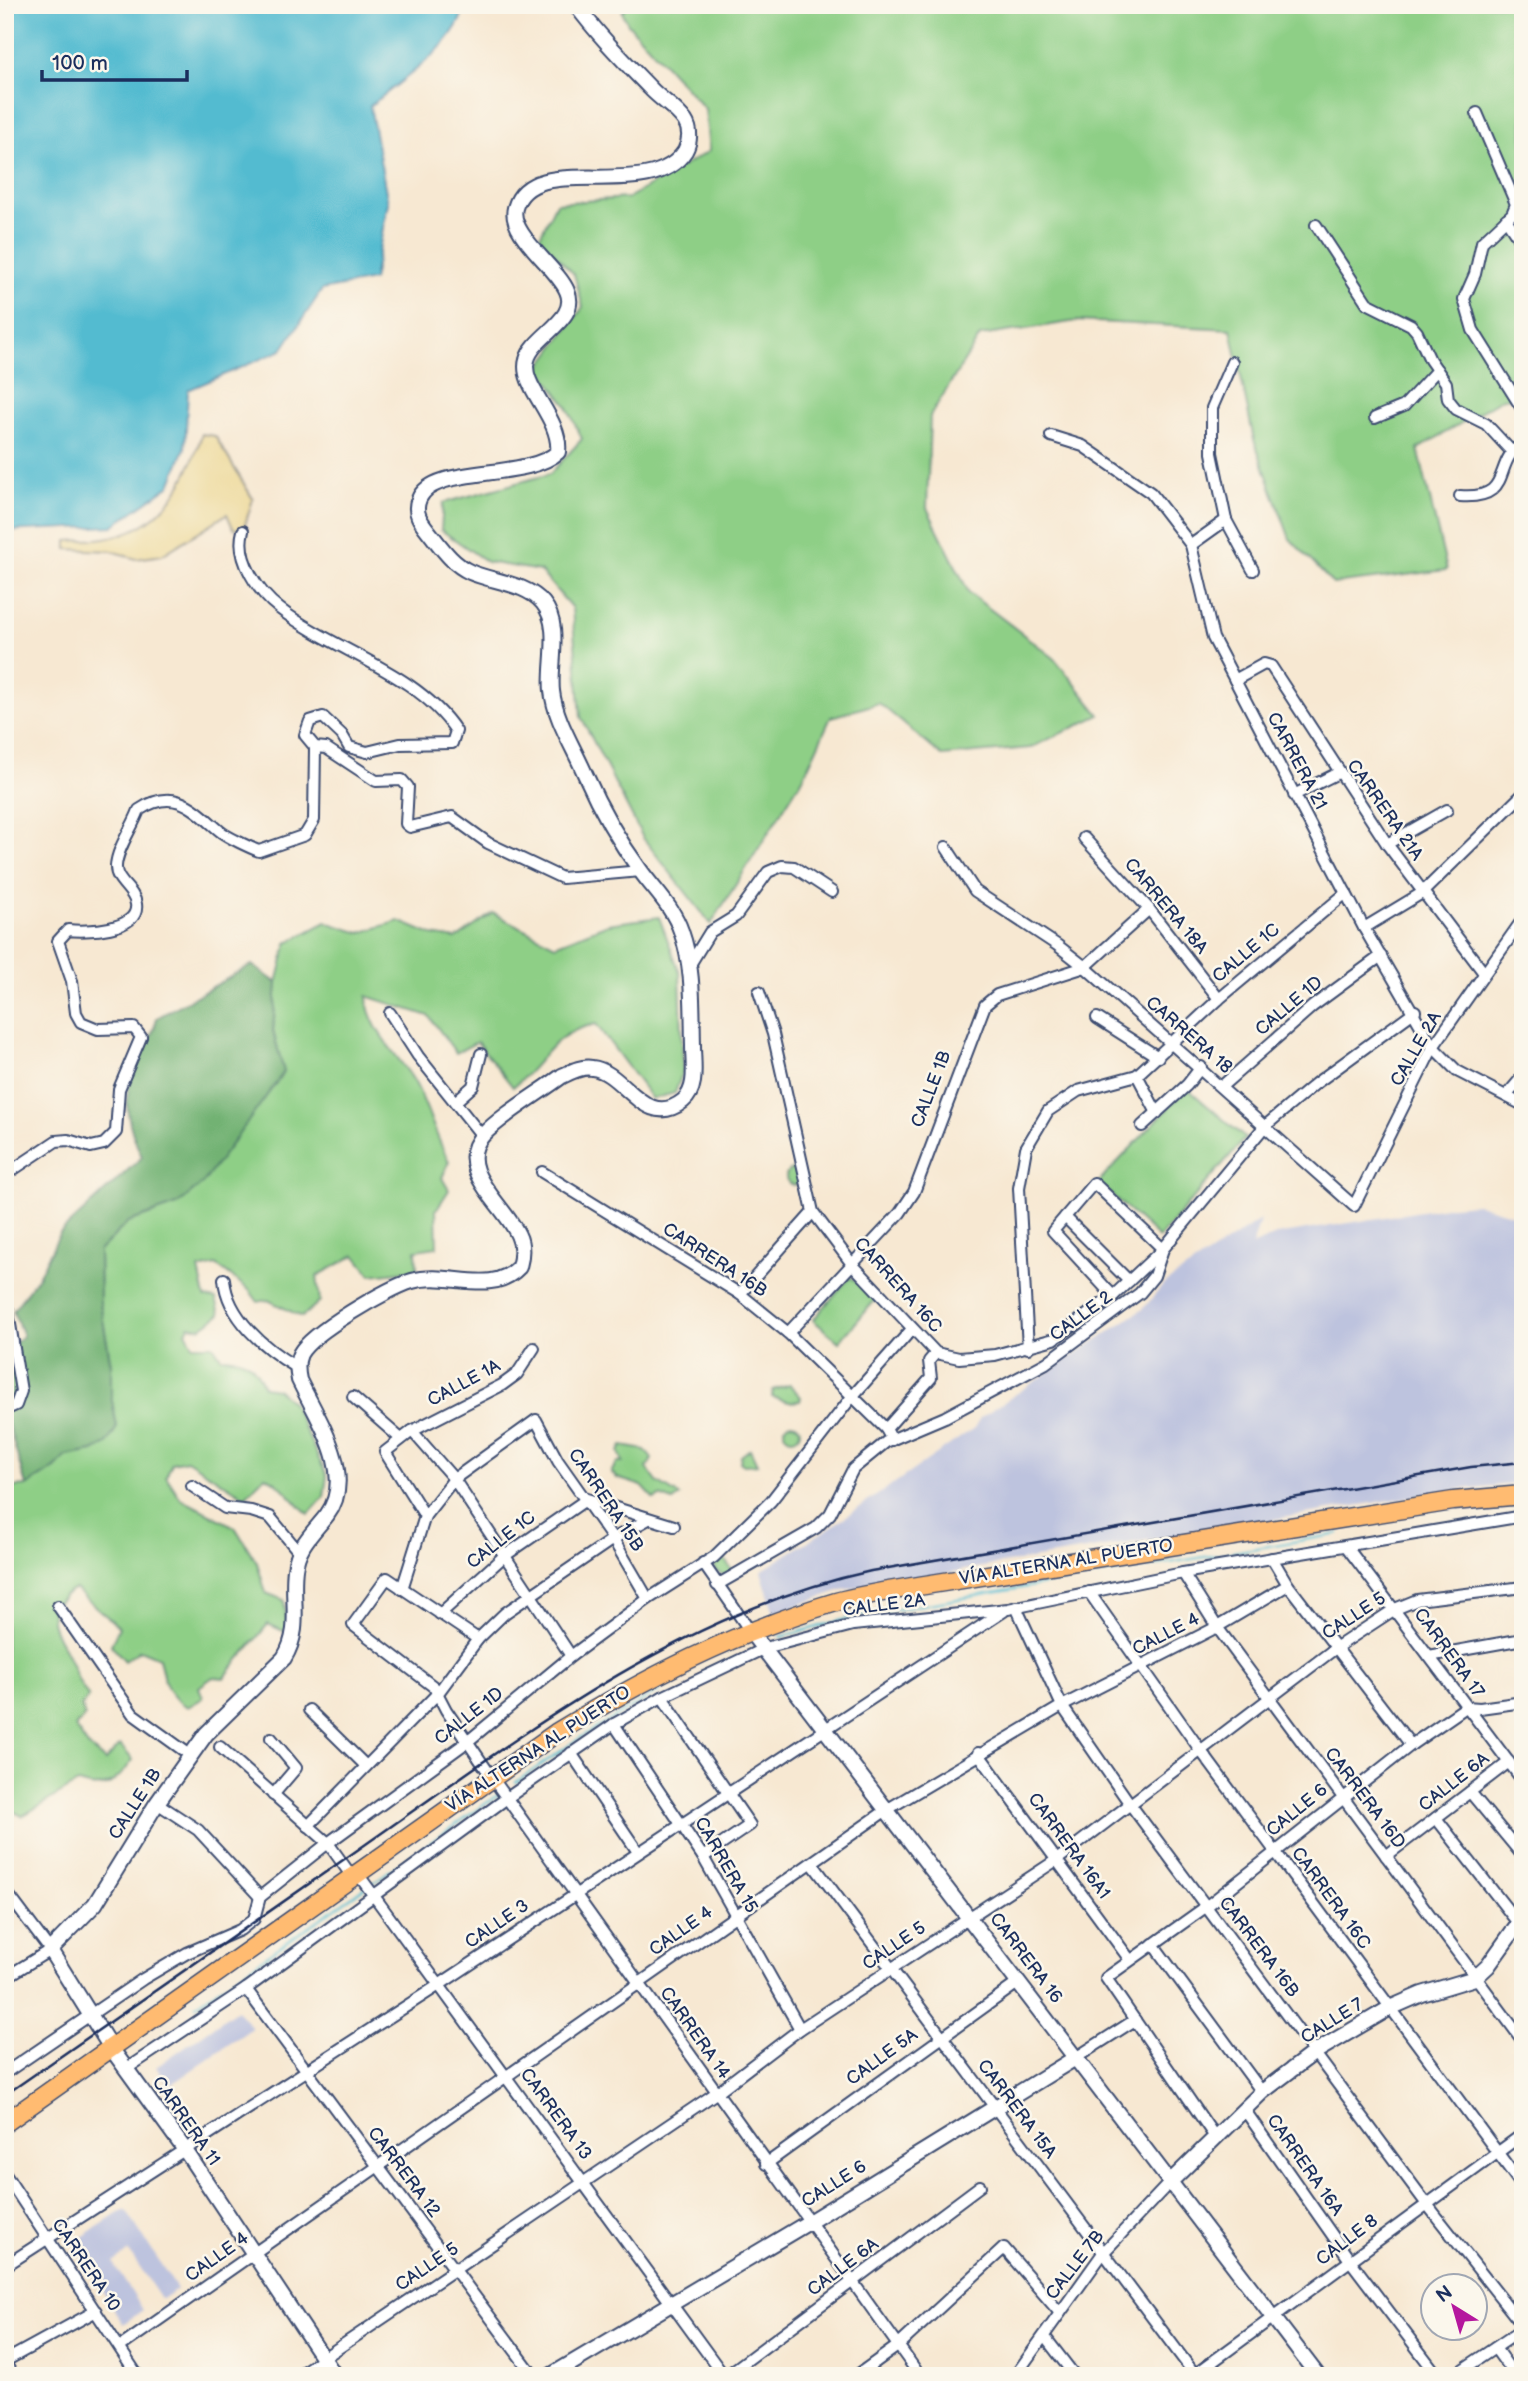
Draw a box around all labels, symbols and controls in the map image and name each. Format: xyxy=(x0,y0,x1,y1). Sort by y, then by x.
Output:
scale bar xyxy=(42,38,187,82)
text: 100 m xyxy=(52,51,108,76)
street label: CARRERA 21 xyxy=(1263,709,1331,813)
street label: CARRERA 21A xyxy=(1342,756,1428,864)
street label: CARRERA 18A xyxy=(1120,854,1212,958)
street label: CALLE 1C xyxy=(1208,919,1284,987)
street label: CALLE 1D xyxy=(1251,972,1327,1040)
street label: CARRERA 18 xyxy=(1142,992,1236,1078)
street label: CALLE 2A xyxy=(1386,1008,1446,1090)
street label: CALLE 1B xyxy=(907,1048,955,1130)
street label: CARRERA 16B xyxy=(659,1218,771,1302)
street label: CARRERA 16C xyxy=(850,1233,946,1337)
street label: CALLE 2 xyxy=(1046,1286,1117,1346)
street label: CALLE 1A xyxy=(424,1355,504,1411)
street label: CARRERA 15B xyxy=(564,1445,648,1555)
street label: CALLE 1C xyxy=(463,1507,540,1573)
street label: VÍA ALTERNA AL PUERTO xyxy=(957,1533,1174,1589)
street label: CALLE 5 xyxy=(1318,1588,1390,1644)
street label: CALLE 2A xyxy=(842,1590,926,1620)
street label: CARRERA 17 xyxy=(1409,1604,1489,1702)
street label: CALLE 4 xyxy=(1129,1608,1203,1660)
street label: VÍA ALTERNA AL PUERTO xyxy=(441,1680,634,1817)
street label: CALLE 1D xyxy=(430,1683,508,1749)
street label: CARRERA 16D xyxy=(1320,1743,1410,1853)
street label: CALLE 6A xyxy=(1415,1748,1493,1816)
street label: CALLE 1B xyxy=(104,1765,166,1843)
street label: CALLE 6 xyxy=(1262,1779,1332,1841)
street label: CARRERA 16A1 xyxy=(1024,1789,1114,1903)
street label: CARRERA 15 xyxy=(690,1813,762,1917)
street label: CARRERA 16C xyxy=(1287,1843,1375,1953)
street label: CARRERA 16B xyxy=(1214,1893,1304,2001)
street label: CALLE 3 xyxy=(461,1895,533,1953)
street label: CALLE 4 xyxy=(645,1902,717,1960)
street label: CARRERA 16 xyxy=(985,1909,1067,2007)
street label: CALLE 5 xyxy=(858,1917,930,1975)
street label: CARRERA 14 xyxy=(655,1983,735,2083)
street label: CALLE 7 xyxy=(1297,1994,1367,2048)
street label: CALLE 5A xyxy=(842,2024,922,2090)
street label: CARRERA 15A xyxy=(973,2055,1061,2163)
street label: CARRERA 13 xyxy=(516,2064,596,2164)
street label: CARRERA 11 xyxy=(148,2072,224,2170)
street label: CARRERA 16A xyxy=(1262,2110,1348,2220)
street label: CARRERA 12 xyxy=(363,2123,445,2222)
street label: CALLE 6 xyxy=(798,2156,870,2212)
street label: CALLE 8 xyxy=(1312,2210,1382,2270)
street label: CARRERA 10 xyxy=(47,2215,125,2315)
street label: CALLE 7B xyxy=(1042,2226,1108,2304)
street label: CALLE 4 xyxy=(181,2228,253,2286)
street label: CALLE 6A xyxy=(803,2234,883,2300)
street label: CALLE 5 xyxy=(391,2238,463,2296)
north arrow xyxy=(1420,2272,1490,2342)
text: N xyxy=(1432,2281,1457,2308)

